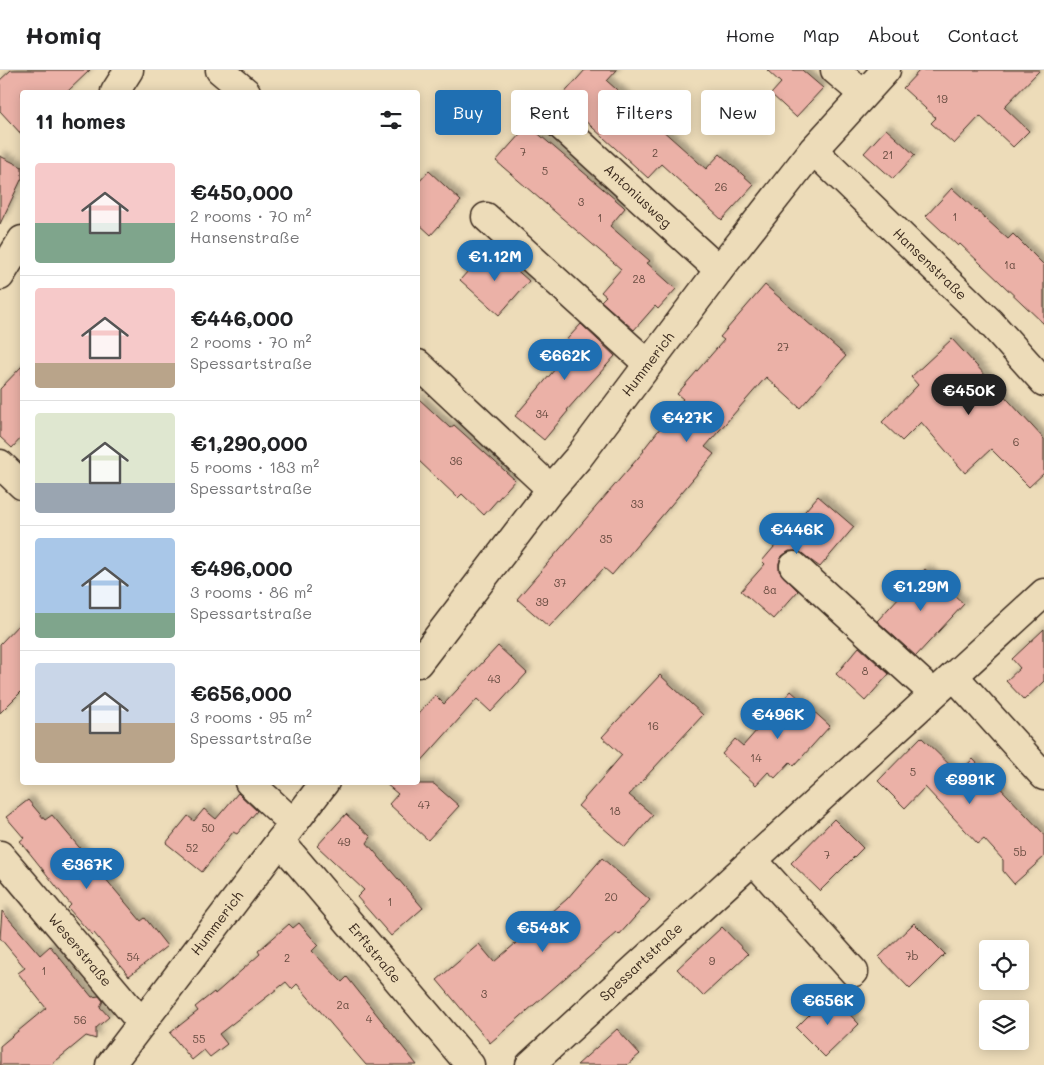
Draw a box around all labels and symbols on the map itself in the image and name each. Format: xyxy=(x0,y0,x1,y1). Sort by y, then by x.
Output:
house number: 19 xyxy=(936,91,948,106)
house number: 7 xyxy=(520,144,526,159)
house number: 2 xyxy=(652,145,658,160)
house number: 21 xyxy=(882,147,894,162)
street label: Antoniusweg xyxy=(600,159,676,232)
house number: 5 xyxy=(542,163,548,178)
house number: 26 xyxy=(715,179,727,194)
house number: 3 xyxy=(578,194,585,209)
house number: 1 xyxy=(953,209,957,224)
house number: 1 xyxy=(598,210,602,225)
street label: Hansenstraße xyxy=(889,223,971,304)
pin: €1.12M xyxy=(454,240,536,282)
house number: 1a xyxy=(1004,257,1016,272)
house number: 28 xyxy=(633,271,646,286)
street label: Hummerich xyxy=(617,328,678,400)
pin: €662K xyxy=(530,338,600,381)
house number: 27 xyxy=(777,339,789,354)
pin: €450K xyxy=(934,374,1004,416)
pin: €427K xyxy=(652,400,722,443)
house number: 34 xyxy=(536,406,549,421)
house number: 6 xyxy=(1013,434,1019,449)
house number: 36 xyxy=(449,453,463,468)
house number: 33 xyxy=(631,496,644,511)
pin: €446K xyxy=(762,512,832,555)
house number: 35 xyxy=(600,531,612,546)
pin: €1.29M xyxy=(880,570,962,612)
house number: 37 xyxy=(554,575,566,590)
house number: 8a xyxy=(763,582,777,597)
house number: 39 xyxy=(536,594,549,609)
house number: 8 xyxy=(862,663,869,678)
house number: 43 xyxy=(488,671,501,686)
pin: €496K xyxy=(743,698,813,740)
house number: 16 xyxy=(647,718,659,733)
house number: 14 xyxy=(750,750,762,765)
pin: €991K xyxy=(935,762,1005,805)
house number: 5 xyxy=(910,764,916,779)
house number: 47 xyxy=(418,797,430,812)
house number: 18 xyxy=(609,803,621,818)
house number: 50 xyxy=(201,820,215,835)
house number: 49 xyxy=(338,834,351,849)
house number: 52 xyxy=(186,840,198,855)
house number: 5b xyxy=(1013,844,1027,859)
house number: 7 xyxy=(824,847,830,862)
pin: €367K xyxy=(52,848,122,890)
street label: Hummerich xyxy=(186,887,247,959)
house number: 20 xyxy=(605,889,618,904)
house number: 1 xyxy=(388,894,392,909)
street label: Weserstraße xyxy=(44,909,116,990)
pin: €548K xyxy=(508,910,578,953)
street label: Spessartstraße xyxy=(595,918,686,1005)
street label: Erftstraße xyxy=(345,919,406,987)
house number: 7b xyxy=(905,948,919,963)
house number: 54 xyxy=(127,949,140,964)
house number: 2 xyxy=(284,950,290,965)
house number: 9 xyxy=(709,953,716,968)
house number: 1 xyxy=(42,963,46,978)
pin: €656K xyxy=(793,984,863,1026)
house number: 3 xyxy=(481,986,488,1001)
house number: 2a xyxy=(337,997,350,1012)
house number: 4 xyxy=(366,1011,373,1026)
house number: 56 xyxy=(73,1012,87,1027)
house number: 55 xyxy=(193,1031,205,1046)

